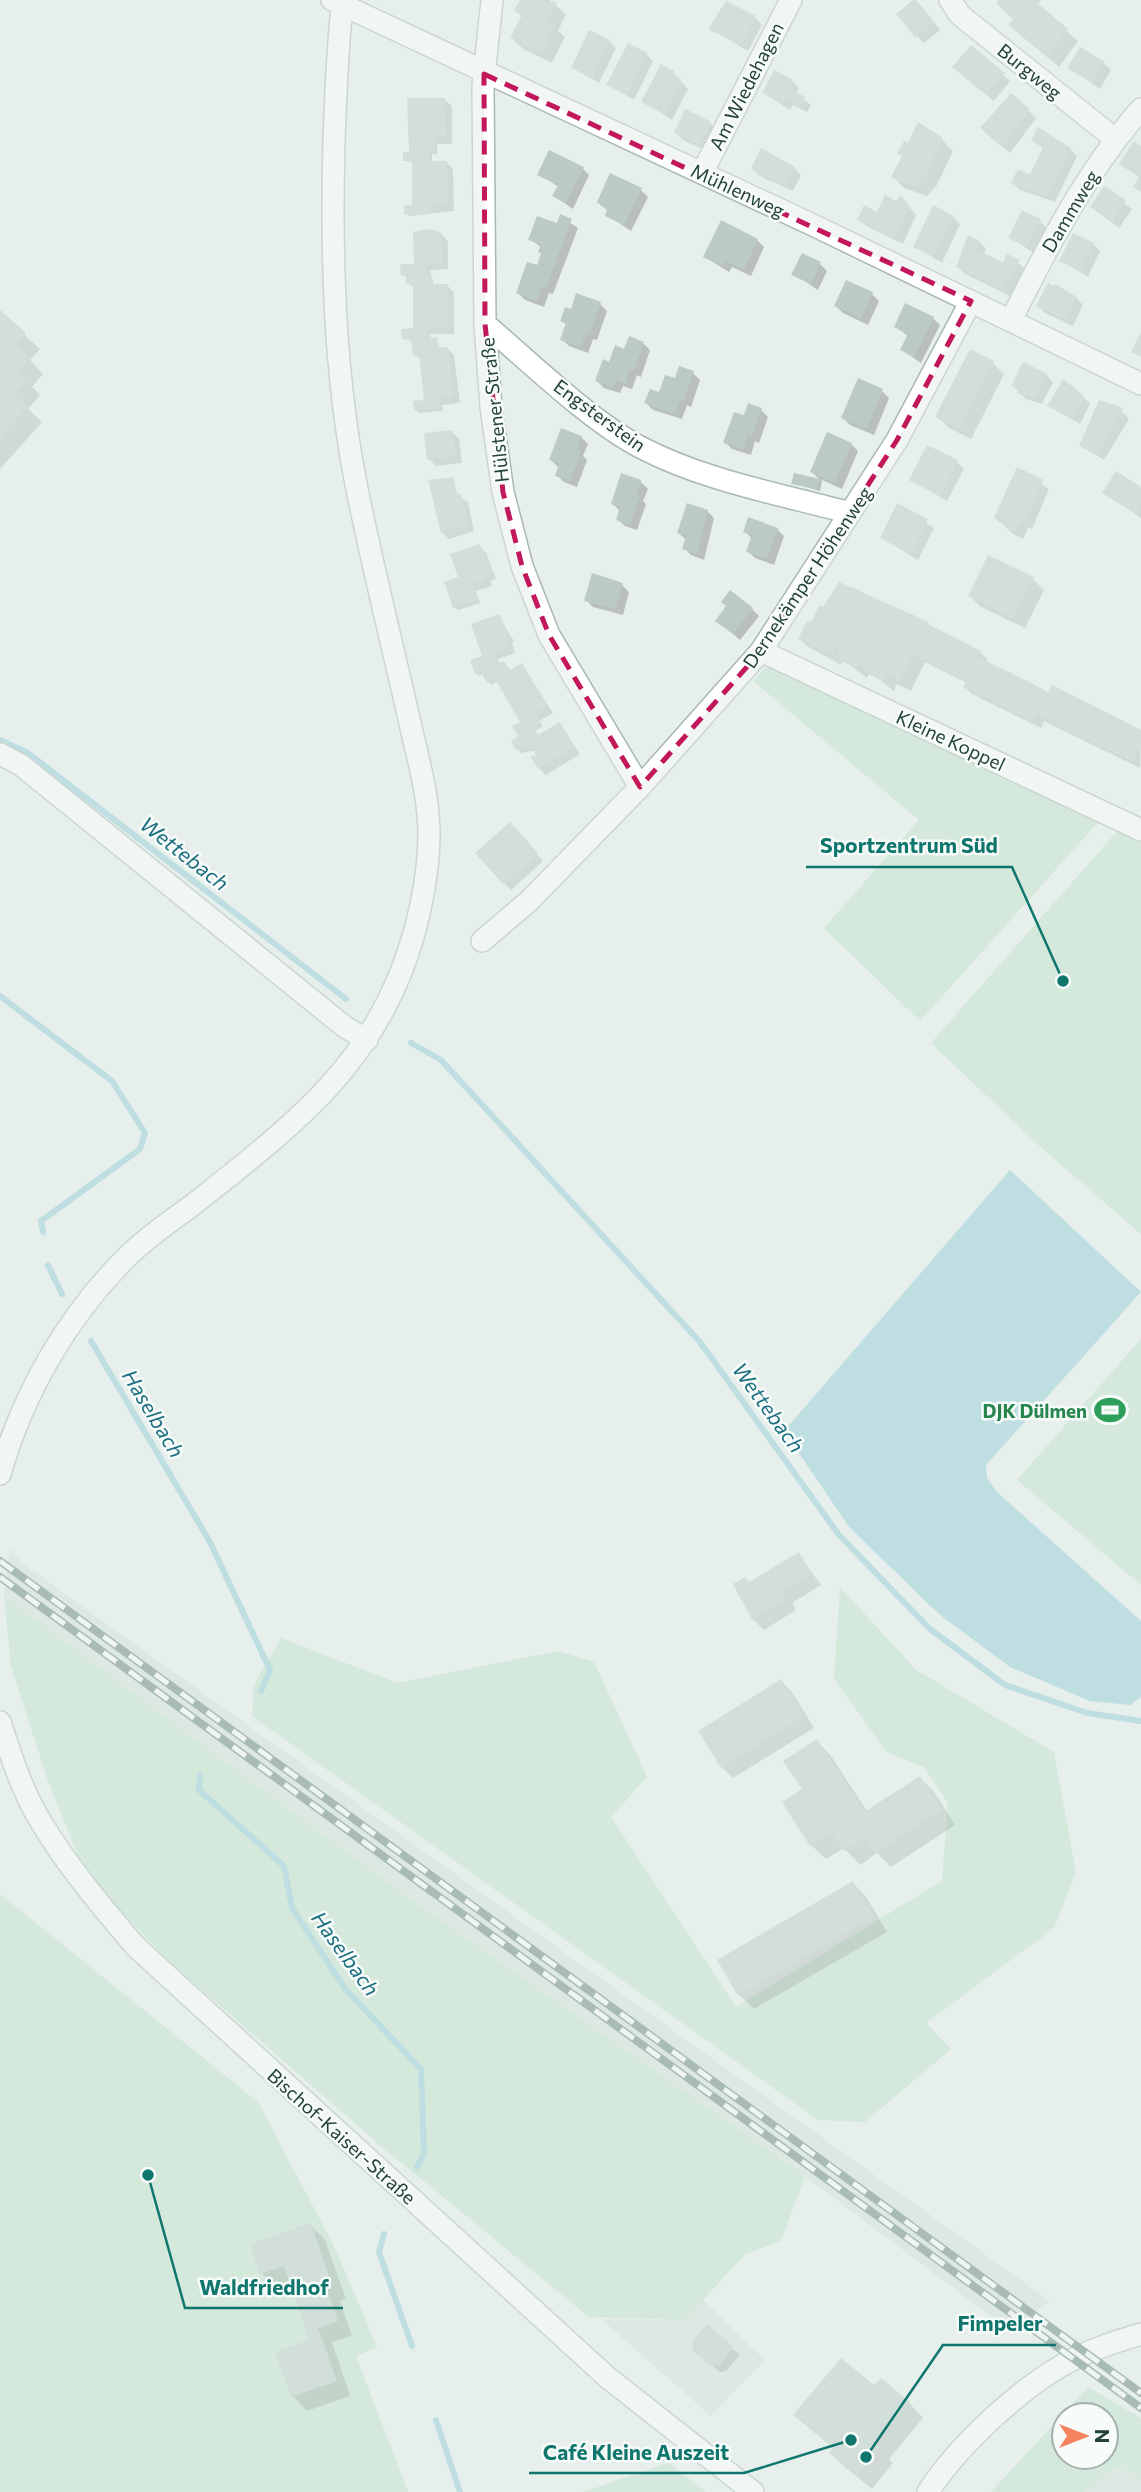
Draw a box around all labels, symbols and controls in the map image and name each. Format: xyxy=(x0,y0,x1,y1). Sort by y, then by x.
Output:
street label: Am Wiedehagen xyxy=(704,18,788,154)
street label: Burgweg xyxy=(993,38,1067,104)
street label: Mühlenweg xyxy=(688,158,788,222)
street label: Dammweg xyxy=(1036,166,1104,256)
street label: Hülstener Straße xyxy=(475,336,513,484)
street label: Engsterstein xyxy=(550,374,650,456)
street label: Dernekämper Höhenweg xyxy=(738,482,876,672)
street label: Kleine Koppel xyxy=(893,705,1009,775)
water label: Wettebach xyxy=(136,811,234,895)
callout: Sportzentrum Süd xyxy=(806,825,1012,867)
text: Sportzentrum Süd xyxy=(820,832,998,857)
water label: Wettebach xyxy=(728,1357,810,1457)
water label: Haselbach xyxy=(118,1364,190,1462)
sports icon: DJK Dülmen xyxy=(1093,1393,1127,1427)
place label: DJK Dülmen xyxy=(983,1399,1087,1422)
water label: Haselbach xyxy=(307,1906,385,2000)
street label: Bischof-Kaiser-Straße xyxy=(263,2063,421,2209)
callout: Waldfriedhof xyxy=(185,2266,343,2308)
text: Waldfriedhof xyxy=(199,2274,329,2299)
callout: Fimpeler xyxy=(943,2303,1056,2345)
text: Fimpeler xyxy=(957,2310,1043,2335)
north arrow xyxy=(1050,2401,1120,2471)
text: N xyxy=(1091,2429,1114,2443)
callout: Café Kleine Auszeit xyxy=(529,2431,744,2473)
text: Café Kleine Auszeit xyxy=(543,2439,729,2464)

